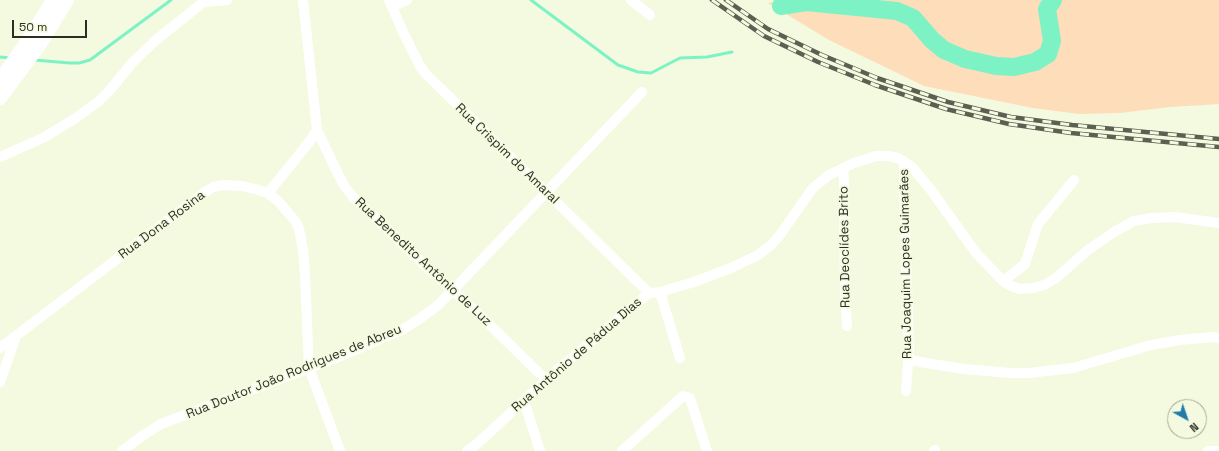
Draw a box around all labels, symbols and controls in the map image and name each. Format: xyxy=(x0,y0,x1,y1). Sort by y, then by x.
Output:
scale bar xyxy=(14,12,89,38)
text: 50 m xyxy=(19,19,47,35)
street label: Rua Crispim do Amaral xyxy=(452,100,562,208)
street label: Rua Joaquim Lopes Guimarães xyxy=(897,169,915,359)
street label: Rua Deoclídes Brito xyxy=(836,186,854,308)
street label: Rua Dona Rosina xyxy=(116,187,208,263)
street label: Rua Benedito Antônio de Luz xyxy=(351,195,495,329)
street label: Rua Antônio de Pádua Dias xyxy=(509,294,645,416)
street label: Rua Doutor João Rodrigues de Abreu xyxy=(184,322,404,422)
north arrow xyxy=(1167,399,1207,439)
text: N xyxy=(1187,420,1201,435)

